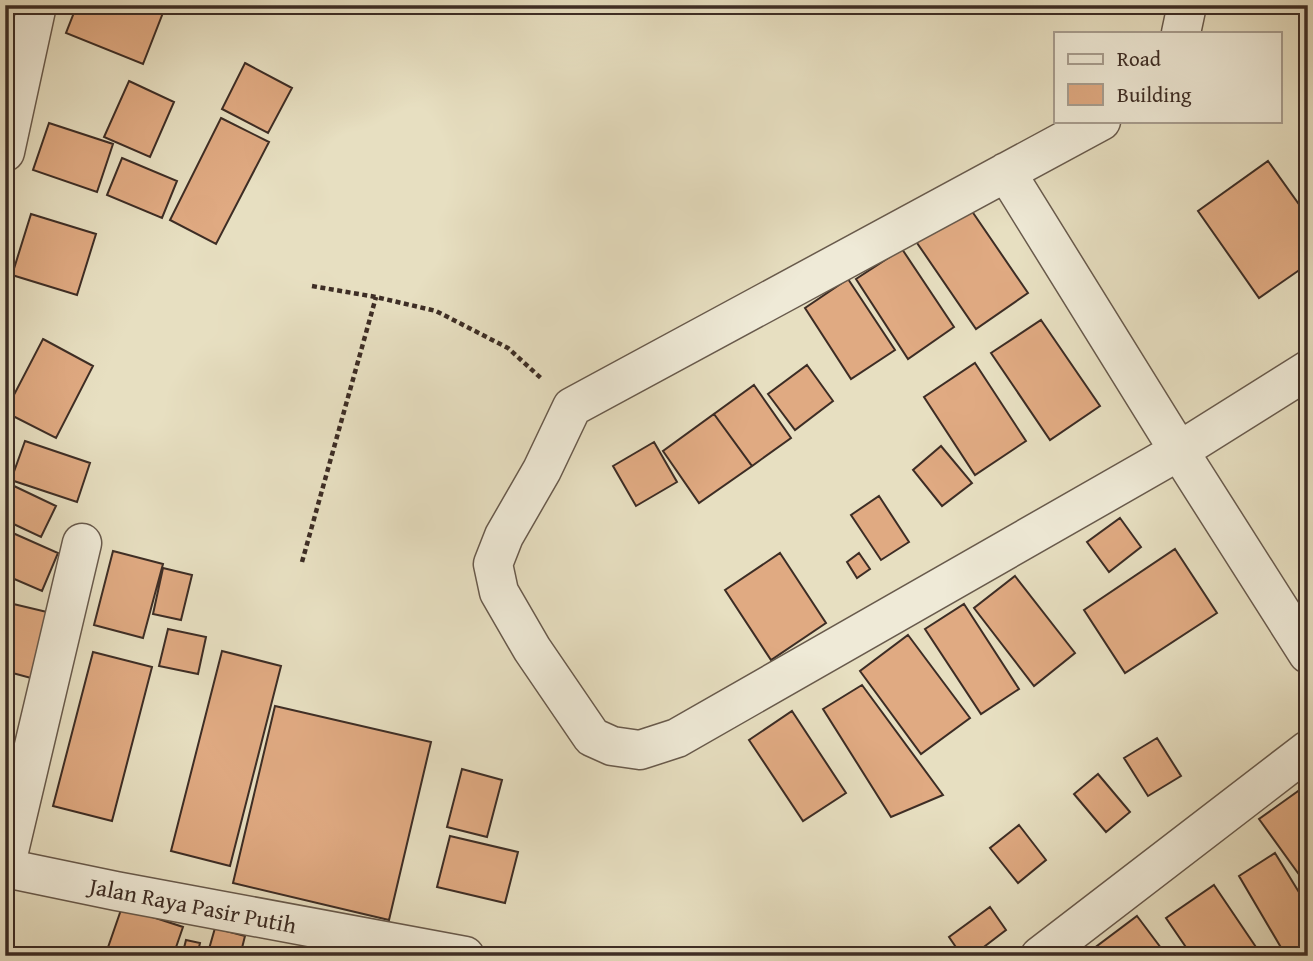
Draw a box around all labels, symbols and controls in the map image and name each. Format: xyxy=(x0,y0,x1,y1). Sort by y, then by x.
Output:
legend xyxy=(1054,32,1282,122)
text: Road xyxy=(1117,43,1162,74)
text: Building xyxy=(1117,79,1192,110)
street label: Jalan Raya Pasir Putih xyxy=(84,868,299,941)

